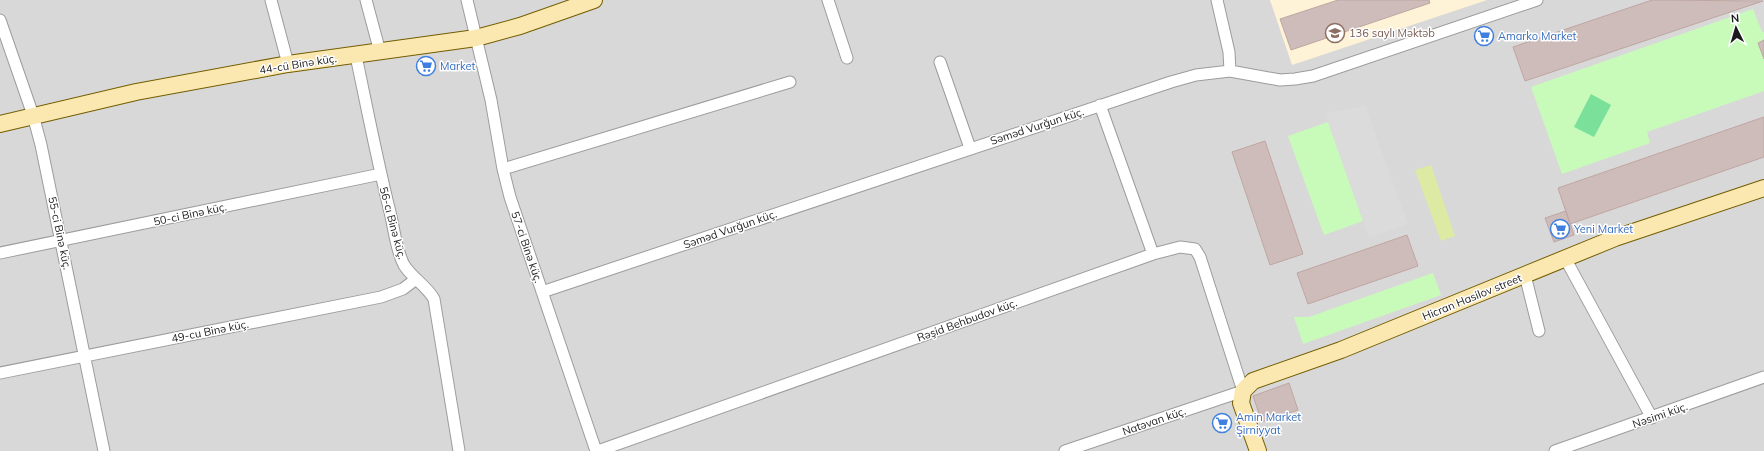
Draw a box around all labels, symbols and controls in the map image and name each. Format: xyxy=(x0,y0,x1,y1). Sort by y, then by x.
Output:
north arrow xyxy=(1716,8,1756,48)
text: N xyxy=(1730,11,1740,25)
school or university icon: 136 saylı Məktəb xyxy=(1324,22,1346,44)
supermarket icon: Amarko Market xyxy=(1473,25,1495,47)
place label: 136 saylı Məktəb xyxy=(1349,26,1435,40)
place label: Amarko Market xyxy=(1498,29,1577,43)
street label: 44-cü Binə küç. xyxy=(258,51,338,77)
supermarket icon: Market xyxy=(415,55,437,77)
place label: Market xyxy=(440,59,476,73)
street label: Səməd Vurğun küç. xyxy=(988,104,1086,148)
street label: 56-cı Binə küç. xyxy=(377,185,409,261)
street label: 55-ci Binə küç. xyxy=(45,195,75,271)
street label: 50-ci Binə küç. xyxy=(152,199,228,229)
street label: Səməd Vurğun küç. xyxy=(682,206,778,252)
street label: 57-ci Binə küç. xyxy=(508,210,546,284)
supermarket icon: Yeni Market xyxy=(1549,218,1571,240)
place label: Yeni Market xyxy=(1573,222,1633,236)
street label: Hicran Hasilov street xyxy=(1420,271,1524,323)
street label: Rəşid Behbudov küç. xyxy=(915,295,1019,345)
street label: 49-cu Binə küç. xyxy=(170,317,250,345)
street label: Nəsimi küç. xyxy=(1631,399,1689,431)
street label: Natəvan küç. xyxy=(1120,404,1188,438)
place label: Amin Market Şirniyyat xyxy=(1236,410,1301,437)
supermarket icon: Amin Market Şirniyyat xyxy=(1211,412,1233,434)

